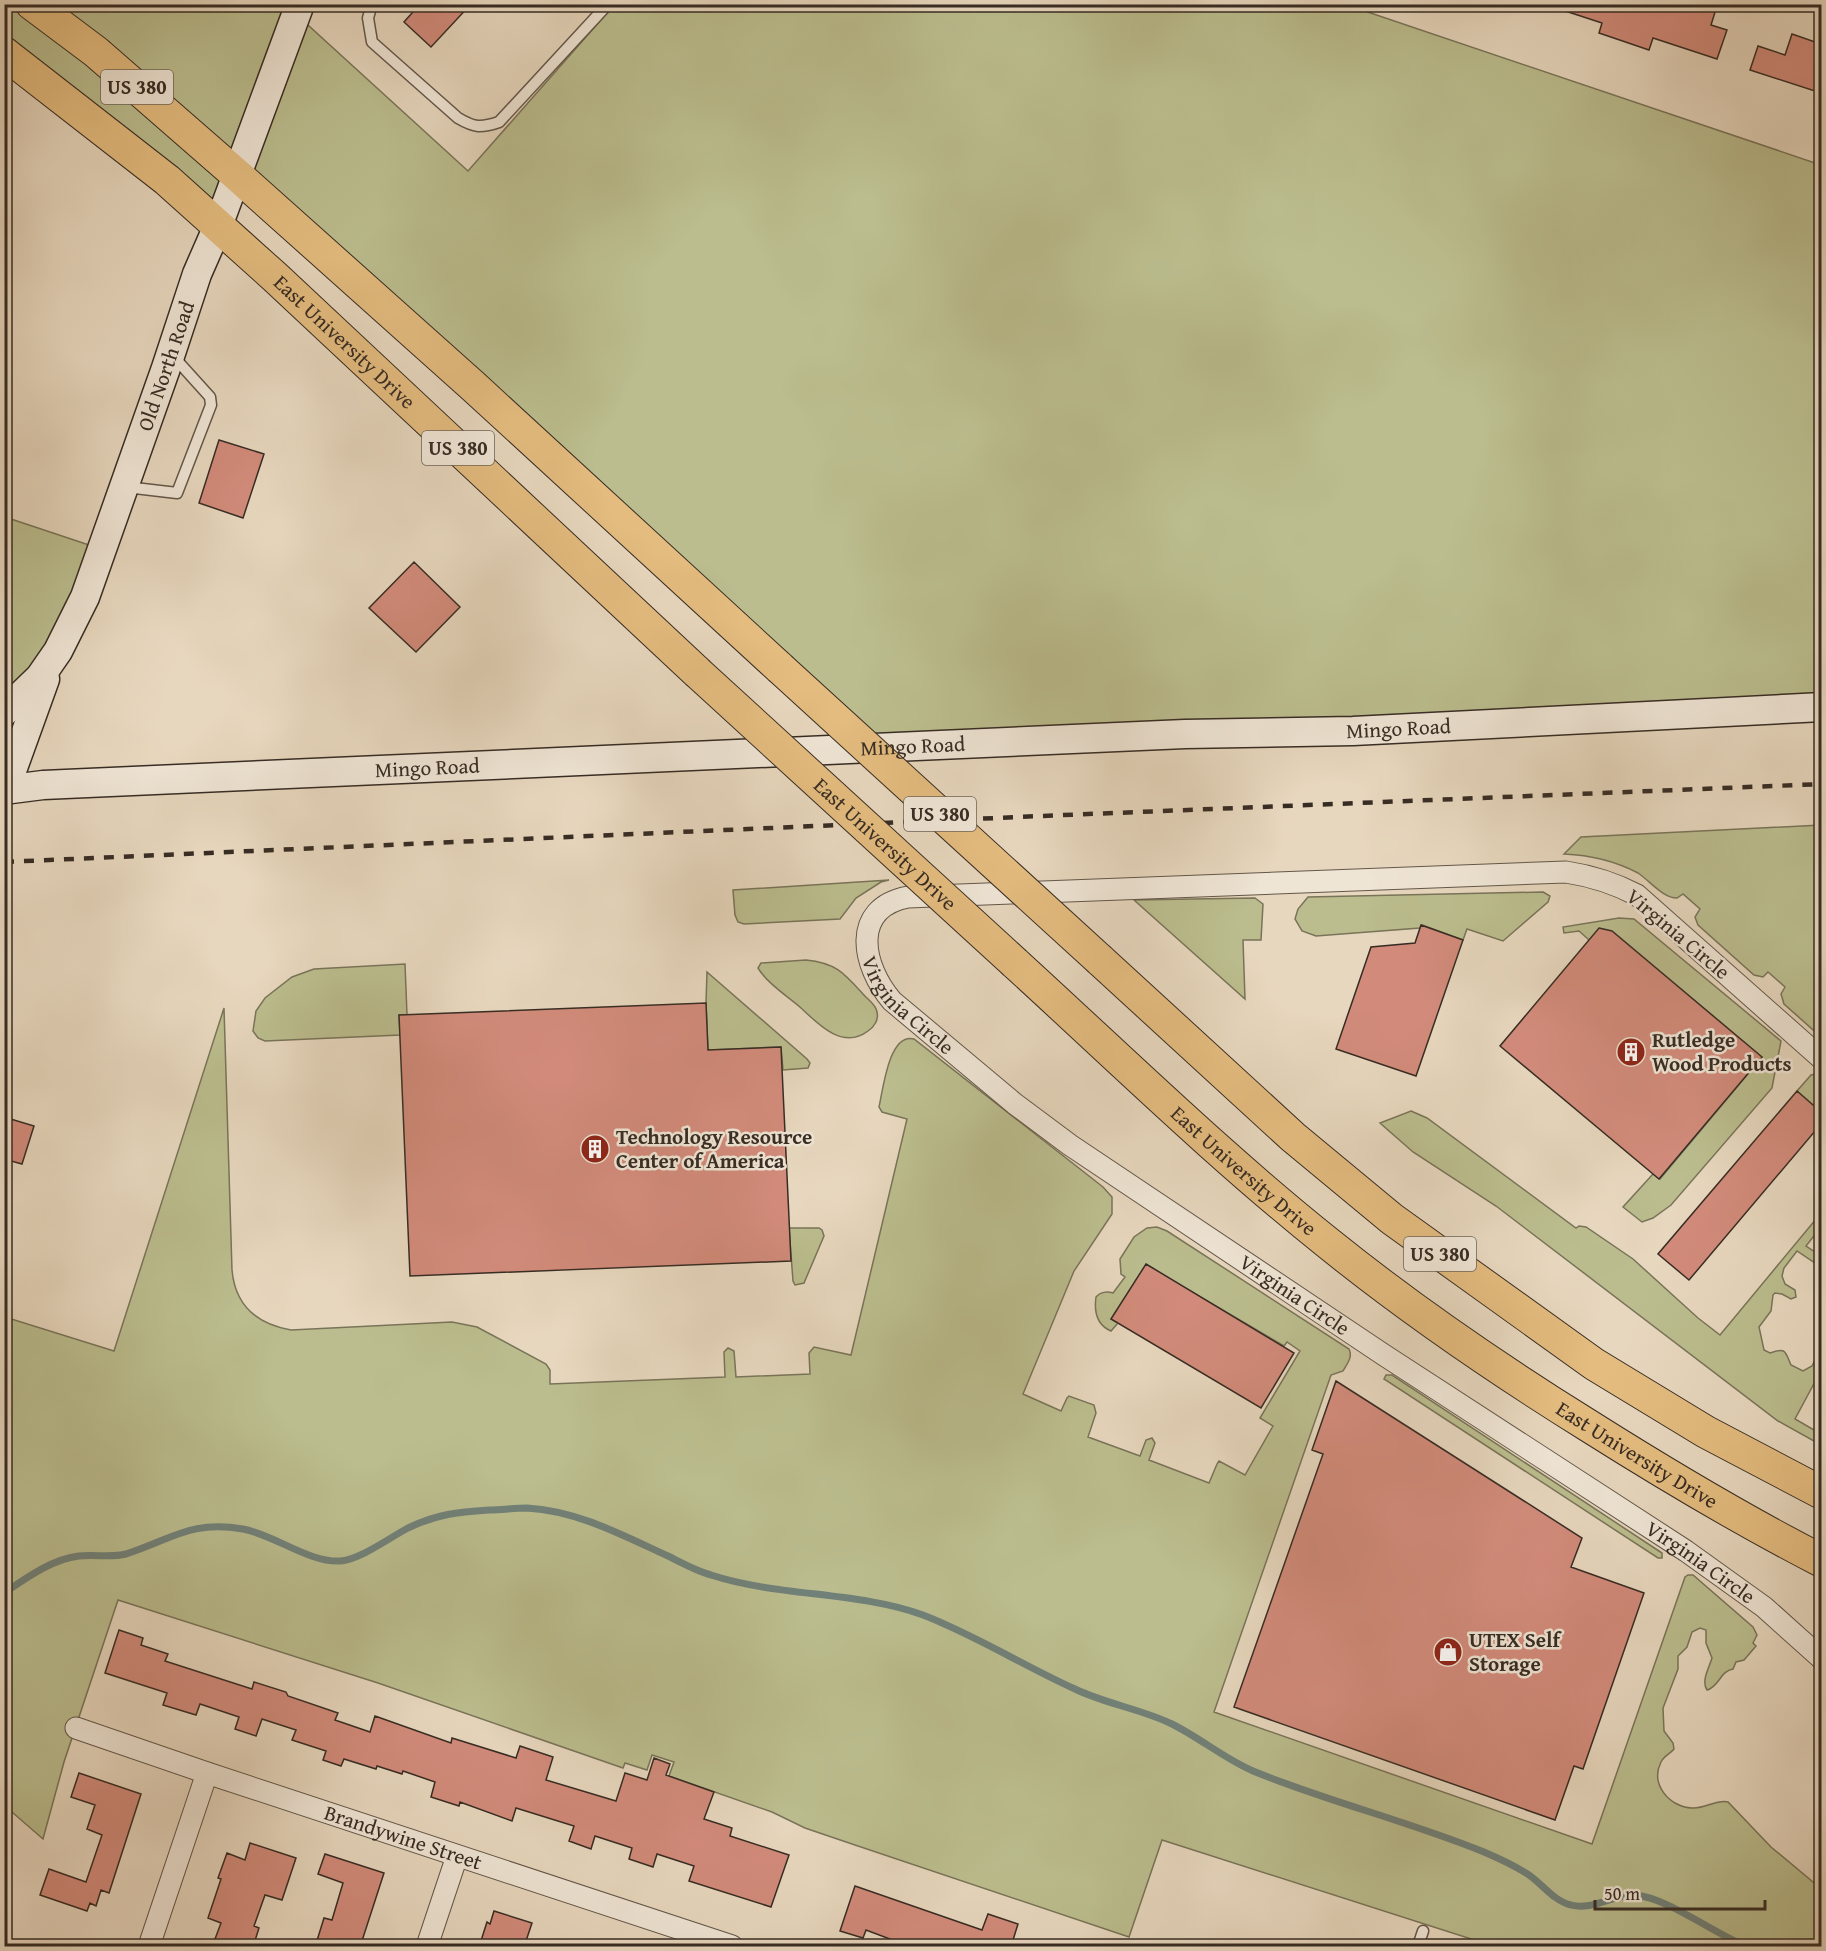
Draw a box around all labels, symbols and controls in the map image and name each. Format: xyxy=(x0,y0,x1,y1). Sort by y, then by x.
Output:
road number: US 380 xyxy=(101,70,173,104)
street label: East University Drive xyxy=(267,267,423,416)
street label: Old North Road xyxy=(129,296,202,435)
road number: US 380 xyxy=(422,431,494,465)
street label: Mingo Road xyxy=(1345,710,1452,746)
street label: Mingo Road xyxy=(860,728,967,763)
street label: Mingo Road xyxy=(374,749,481,785)
street label: East University Drive xyxy=(807,770,964,918)
road number: US 380 xyxy=(904,797,976,831)
street label: Virginia Circle xyxy=(1620,881,1737,986)
street label: Virginia Circle xyxy=(854,952,961,1062)
place label: Rutledge Wood Products xyxy=(1652,1024,1792,1079)
building icon: Rutledge Wood Products xyxy=(1615,1036,1647,1068)
street label: East University Drive xyxy=(1164,1098,1324,1243)
place label: Technology Resource Center of America xyxy=(616,1121,812,1176)
building icon: Technology Resource Center of America xyxy=(579,1133,611,1165)
road number: US 380 xyxy=(1404,1237,1476,1271)
street label: Virginia Circle xyxy=(1233,1246,1356,1343)
street label: East University Drive xyxy=(1550,1393,1724,1516)
street label: Virginia Circle xyxy=(1640,1513,1762,1611)
place label: UTEX Self Storage xyxy=(1469,1624,1563,1679)
shop icon: UTEX Self Storage xyxy=(1432,1636,1464,1668)
street label: Brandywine Street xyxy=(321,1797,487,1878)
scale bar xyxy=(1595,1873,1764,1911)
text: 50 m xyxy=(1604,1880,1640,1907)

